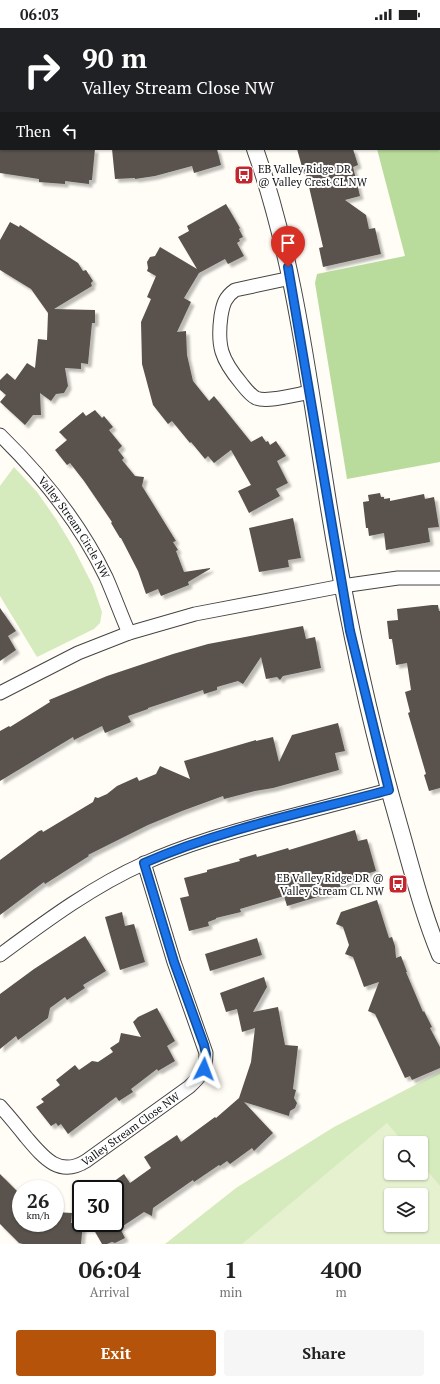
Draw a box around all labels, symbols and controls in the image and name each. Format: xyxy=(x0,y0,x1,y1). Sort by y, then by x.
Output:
text: 06:03 xyxy=(20,4,59,24)
text: 90 m xyxy=(82,39,147,76)
icon: right xyxy=(16,44,68,96)
text: Valley Stream Close NW xyxy=(82,75,274,99)
icon: left xyxy=(59,120,81,142)
text: Then xyxy=(16,121,51,141)
place label: EB Valley Ridge DR @ Valley Crest CL NW xyxy=(258,162,368,189)
bus stop icon: EB Valley Ridge DR @ Valley Crest CL NW xyxy=(233,164,255,186)
pin xyxy=(271,226,305,267)
icon: arrive xyxy=(277,232,299,254)
street label: Valley Stream Circle NW xyxy=(35,474,113,581)
place label: EB Valley Ridge DR @ Valley Stream CL NW xyxy=(277,871,385,898)
bus stop icon: EB Valley Ridge DR @ Valley Stream CL NW xyxy=(387,873,409,895)
position arrow xyxy=(183,1048,225,1090)
street label: Valley Stream Close NW xyxy=(79,1089,183,1169)
map controls xyxy=(384,1136,428,1232)
button: search xyxy=(384,1136,428,1180)
speed limit sign: 30 xyxy=(72,1180,124,1232)
text: 26 xyxy=(27,1187,49,1214)
button: layers xyxy=(384,1188,428,1232)
text: km/h xyxy=(26,1209,50,1222)
text: 06:04 xyxy=(78,1253,141,1285)
text: 1 xyxy=(224,1253,238,1285)
text: 400 xyxy=(321,1253,361,1285)
text: Arrival xyxy=(90,1283,130,1301)
text: min xyxy=(219,1283,242,1301)
text: m xyxy=(336,1283,347,1301)
button: Exit xyxy=(16,1330,216,1376)
button: Share xyxy=(224,1330,424,1376)

